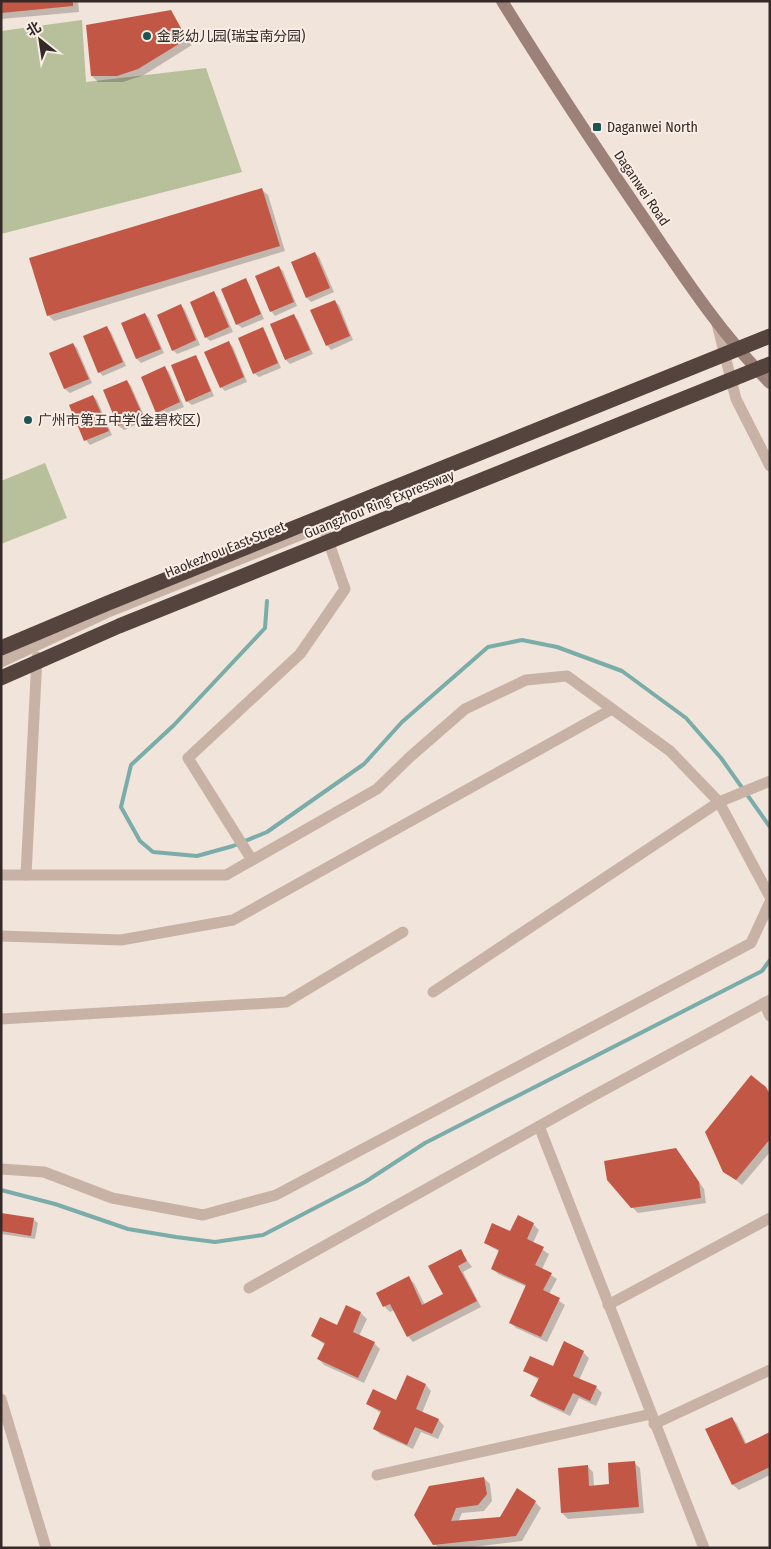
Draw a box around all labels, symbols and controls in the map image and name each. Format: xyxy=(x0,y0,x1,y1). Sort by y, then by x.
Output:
north arrow xyxy=(15,15,65,65)
text: 北 xyxy=(23,18,44,40)
place label: 金影幼儿园(瑞宝南分园) xyxy=(157,28,305,45)
marker: 金影幼儿园(瑞宝南分园) xyxy=(141,30,153,42)
place label: Daganwei North xyxy=(607,119,698,136)
marker: Daganwei North xyxy=(591,121,603,133)
street label: Daganwei Road xyxy=(610,147,673,229)
place label: 广州市第五中学(金碧校区) xyxy=(38,412,200,429)
marker: 广州市第五中学(金碧校区) xyxy=(22,414,34,426)
street label: Guangzhou Ring Expressway xyxy=(302,466,457,542)
street label: Haokezhou East Street xyxy=(163,517,288,581)

